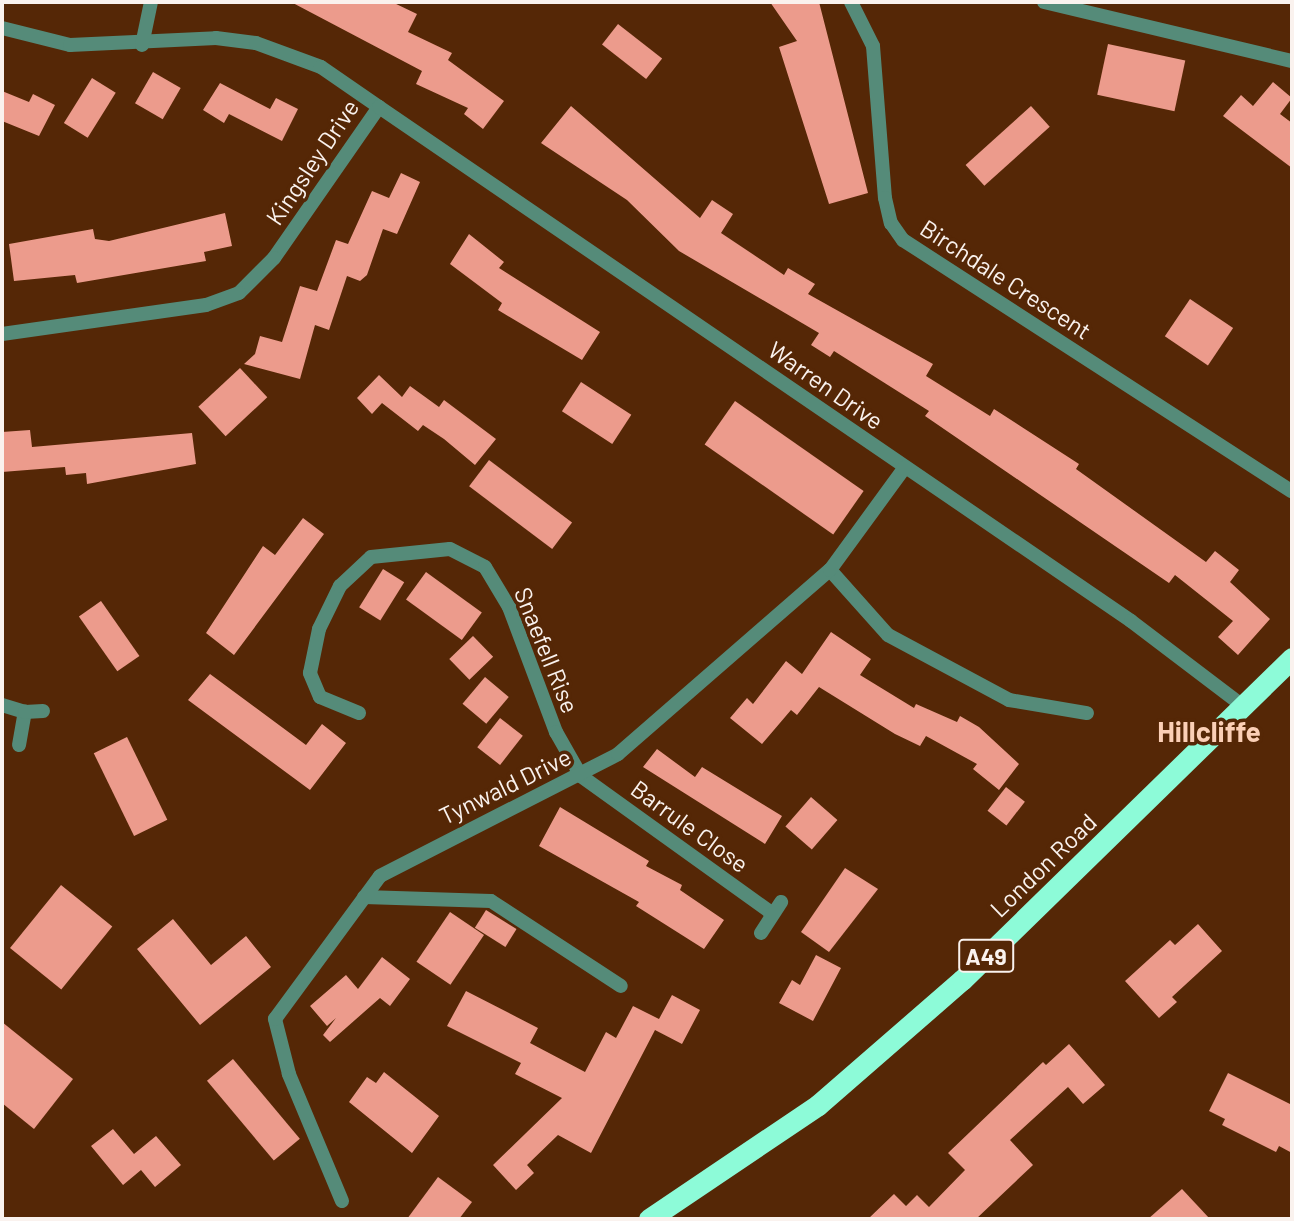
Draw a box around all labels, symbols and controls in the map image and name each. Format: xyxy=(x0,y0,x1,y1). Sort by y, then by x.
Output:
street label: Kingsley Drive xyxy=(259,94,365,230)
street label: Birchdale Crescent xyxy=(915,213,1097,345)
street label: Warren Drive xyxy=(763,335,889,435)
street label: Snaefell Rise xyxy=(509,583,585,717)
district label: Hillcliffe xyxy=(1157,714,1261,748)
street label: Tynwald Drive xyxy=(435,742,575,830)
street label: Barrule Close xyxy=(626,774,754,878)
street label: London Road xyxy=(984,807,1102,923)
road number: A49 xyxy=(958,937,1014,976)

